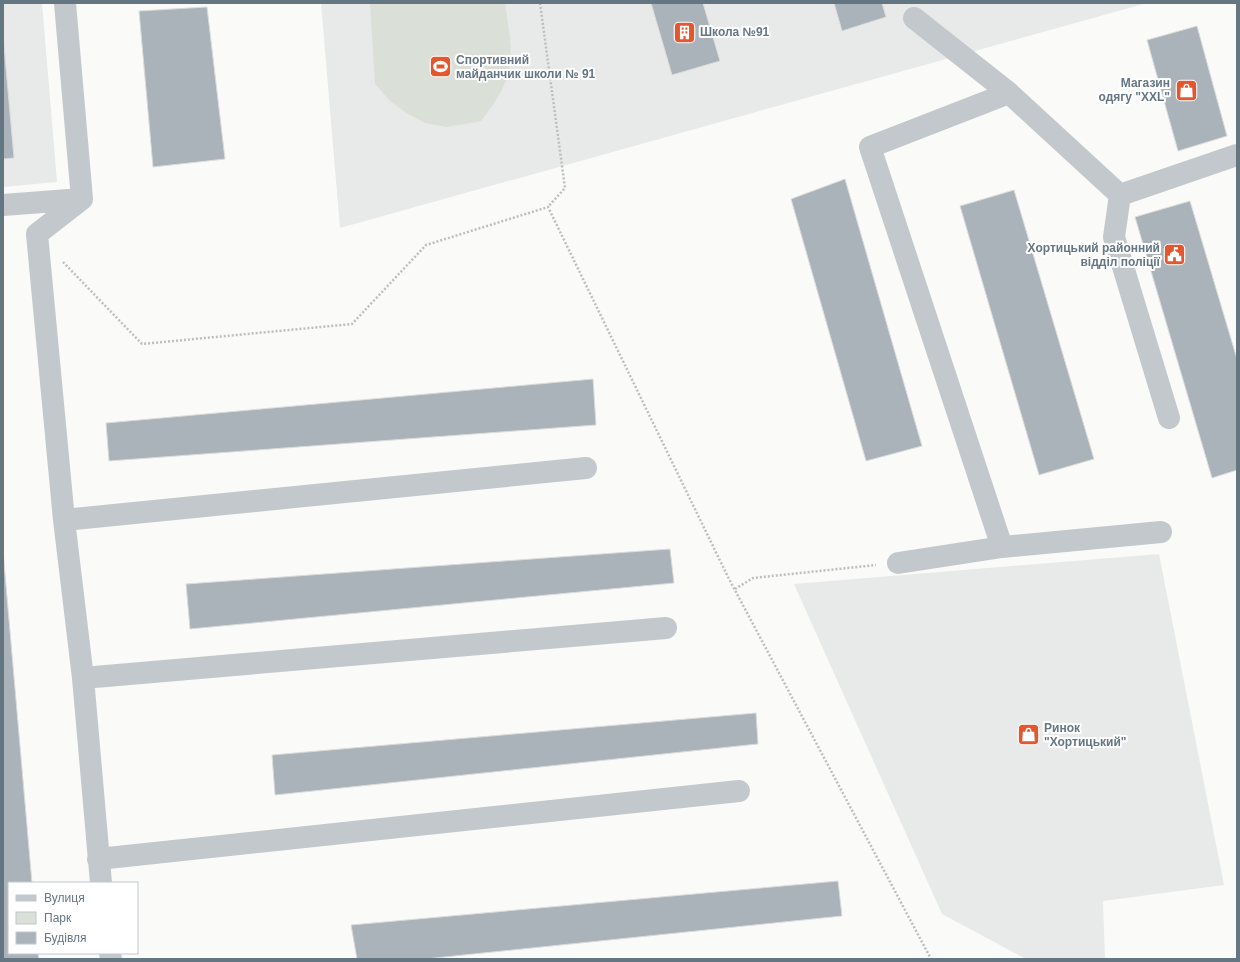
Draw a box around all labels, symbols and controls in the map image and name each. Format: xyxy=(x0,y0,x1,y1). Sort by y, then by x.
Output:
building icon: Школа №91 xyxy=(672,19,698,45)
place label: Школа №91 xyxy=(700,25,770,39)
place label: Спортивний майданчик школи № 91 xyxy=(456,53,596,81)
sports icon: Спортивний майданчик школи № 91 xyxy=(428,54,454,80)
place label: Магазин одягу "XXL" xyxy=(1098,76,1170,104)
shop icon: Магазин одягу "XXL" xyxy=(1173,77,1199,103)
place label: Хортицький районний відділ поліції xyxy=(1028,241,1161,269)
public building icon: Хортицький районний відділ поліції xyxy=(1162,242,1188,268)
place label: Ринок "Хортицький" xyxy=(1044,721,1127,749)
shop icon: Ринок "Хортицький" xyxy=(1015,722,1041,748)
legend xyxy=(8,882,138,954)
text: Вулиця xyxy=(44,891,85,905)
text: Парк xyxy=(44,911,72,925)
text: Будівля xyxy=(44,931,86,945)

